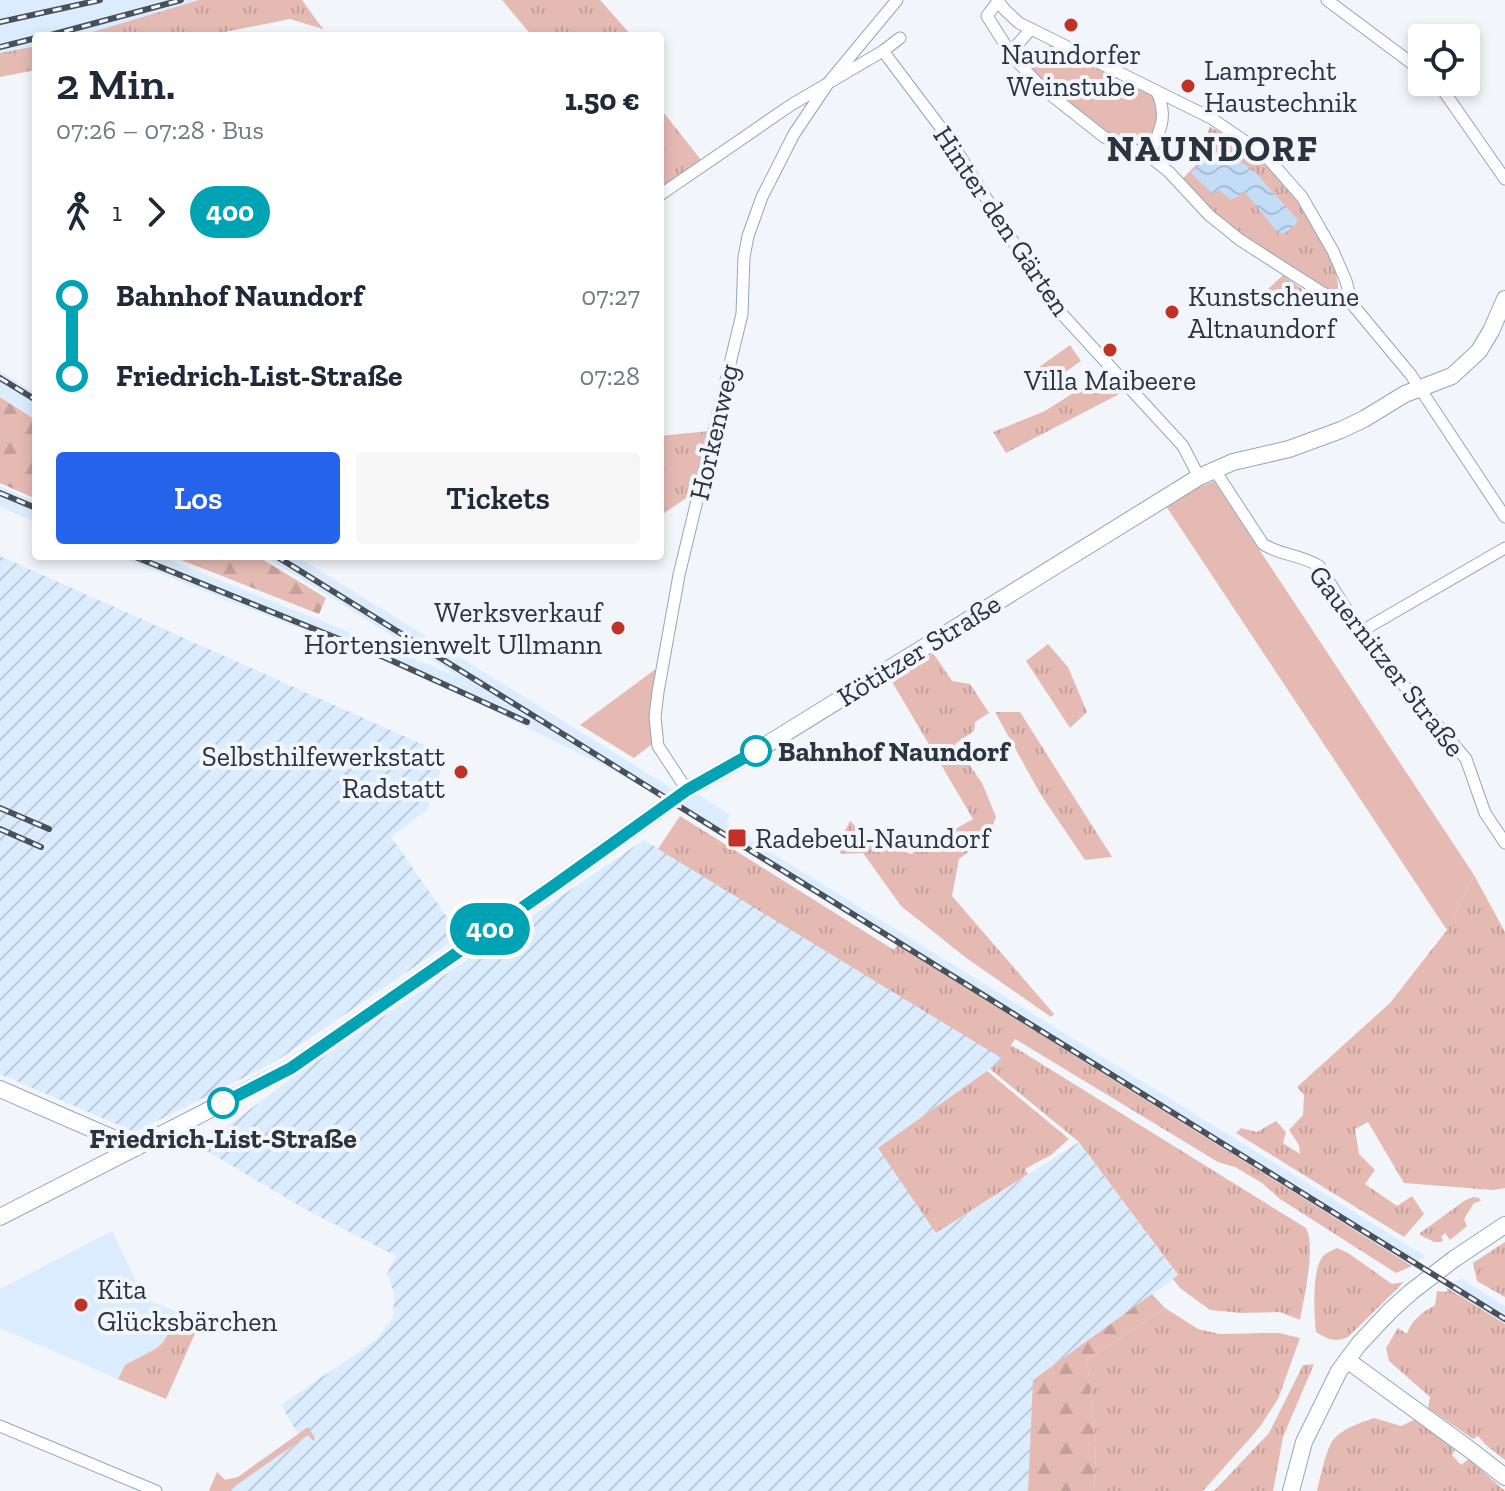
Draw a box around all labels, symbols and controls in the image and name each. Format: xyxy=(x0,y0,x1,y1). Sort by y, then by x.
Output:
marker: Naundorfer Weinstube xyxy=(1062,16,1080,34)
map controls xyxy=(1408,24,1480,96)
button: locate xyxy=(1408,24,1480,96)
place label: Naundorfer Weinstube xyxy=(1001,38,1141,103)
place label: Lamprecht Haustechnik xyxy=(1204,54,1357,119)
text: 2 Min. xyxy=(56,57,176,110)
marker: Lamprecht Haustechnik xyxy=(1179,77,1197,95)
text: 1.50 € xyxy=(565,82,640,118)
text: 07:26 – 07:28 · Bus xyxy=(56,114,264,146)
street label: Hinter den Gärten xyxy=(926,120,1078,322)
district label: NAUNDORF xyxy=(1107,127,1319,170)
icon: walk xyxy=(56,190,100,234)
icon: forward xyxy=(134,190,178,234)
text: 400 xyxy=(206,195,254,228)
text: 1 xyxy=(112,196,122,228)
text: Bahnhof Naundorf xyxy=(116,278,363,314)
text: 07:27 xyxy=(581,280,640,312)
place label: Kunstscheune Altnaundorf xyxy=(1188,280,1359,345)
marker: Kunstscheune Altnaundorf xyxy=(1163,303,1181,321)
marker: Villa Maibeere xyxy=(1101,341,1119,359)
text: Friedrich-List-Straße xyxy=(116,358,402,394)
text: 07:28 xyxy=(580,360,640,392)
street label: Horkenweg xyxy=(682,361,746,503)
place label: Villa Maibeere xyxy=(1023,364,1196,397)
button: Los xyxy=(56,452,340,544)
button: Tickets xyxy=(356,452,640,544)
street label: Gauernitzer Straße xyxy=(1302,559,1472,763)
street label: Kötitzer Straße xyxy=(831,587,1007,713)
place label: Werksverkauf Hortensienwelt Ullmann xyxy=(304,596,604,661)
marker: Werksverkauf Hortensienwelt Ullmann xyxy=(609,619,627,637)
place label: Bahnhof Naundorf xyxy=(778,735,1011,768)
marker: Bahnhof Naundorf xyxy=(741,736,771,766)
place label: Selbsthilfewerkstatt Radstatt xyxy=(202,740,446,805)
marker: Selbsthilfewerkstatt Radstatt xyxy=(452,763,470,781)
place label: Radebeul-Naundorf xyxy=(755,822,992,855)
marker: Radebeul-Naundorf xyxy=(726,827,748,849)
line badge: 400 xyxy=(444,903,536,955)
text: 400 xyxy=(466,912,514,945)
marker: Friedrich-List-Straße xyxy=(208,1088,238,1118)
place label: Friedrich-List-Straße xyxy=(89,1122,357,1155)
place label: Kita Glücksbärchen xyxy=(97,1273,277,1338)
marker: Kita Glücksbärchen xyxy=(72,1296,90,1314)

